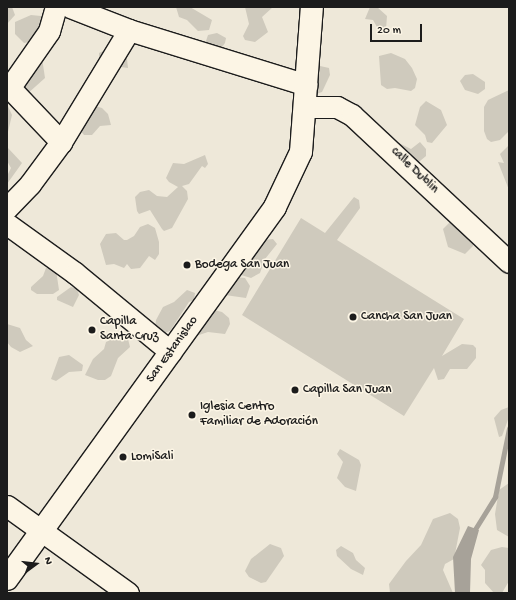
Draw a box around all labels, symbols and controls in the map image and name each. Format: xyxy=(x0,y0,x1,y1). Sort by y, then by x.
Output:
scale bar xyxy=(372,16,424,42)
text: 20 m xyxy=(377,24,401,38)
street label: calle Dublin xyxy=(387,144,441,198)
place label: Bodega San Juan xyxy=(195,257,289,273)
marker: Bodega San Juan xyxy=(182,260,192,270)
place label: Cancha San Juan xyxy=(361,309,452,325)
marker: Cancha San Juan xyxy=(348,312,358,322)
street label: San Estanislao xyxy=(144,314,202,386)
place label: Capilla Santa Cruz xyxy=(100,315,159,346)
marker: Capilla Santa Cruz xyxy=(87,325,97,335)
place label: Capilla San Juan xyxy=(303,382,391,398)
marker: Capilla San Juan xyxy=(290,385,300,395)
place label: Iglesia Centro Familiar de Adoración xyxy=(200,400,318,431)
marker: Iglesia Centro Familiar de Adoración xyxy=(187,410,197,420)
place label: LomiSali xyxy=(131,449,173,465)
marker: LomiSali xyxy=(118,452,128,462)
north arrow xyxy=(16,544,56,584)
text: N xyxy=(41,556,54,566)

